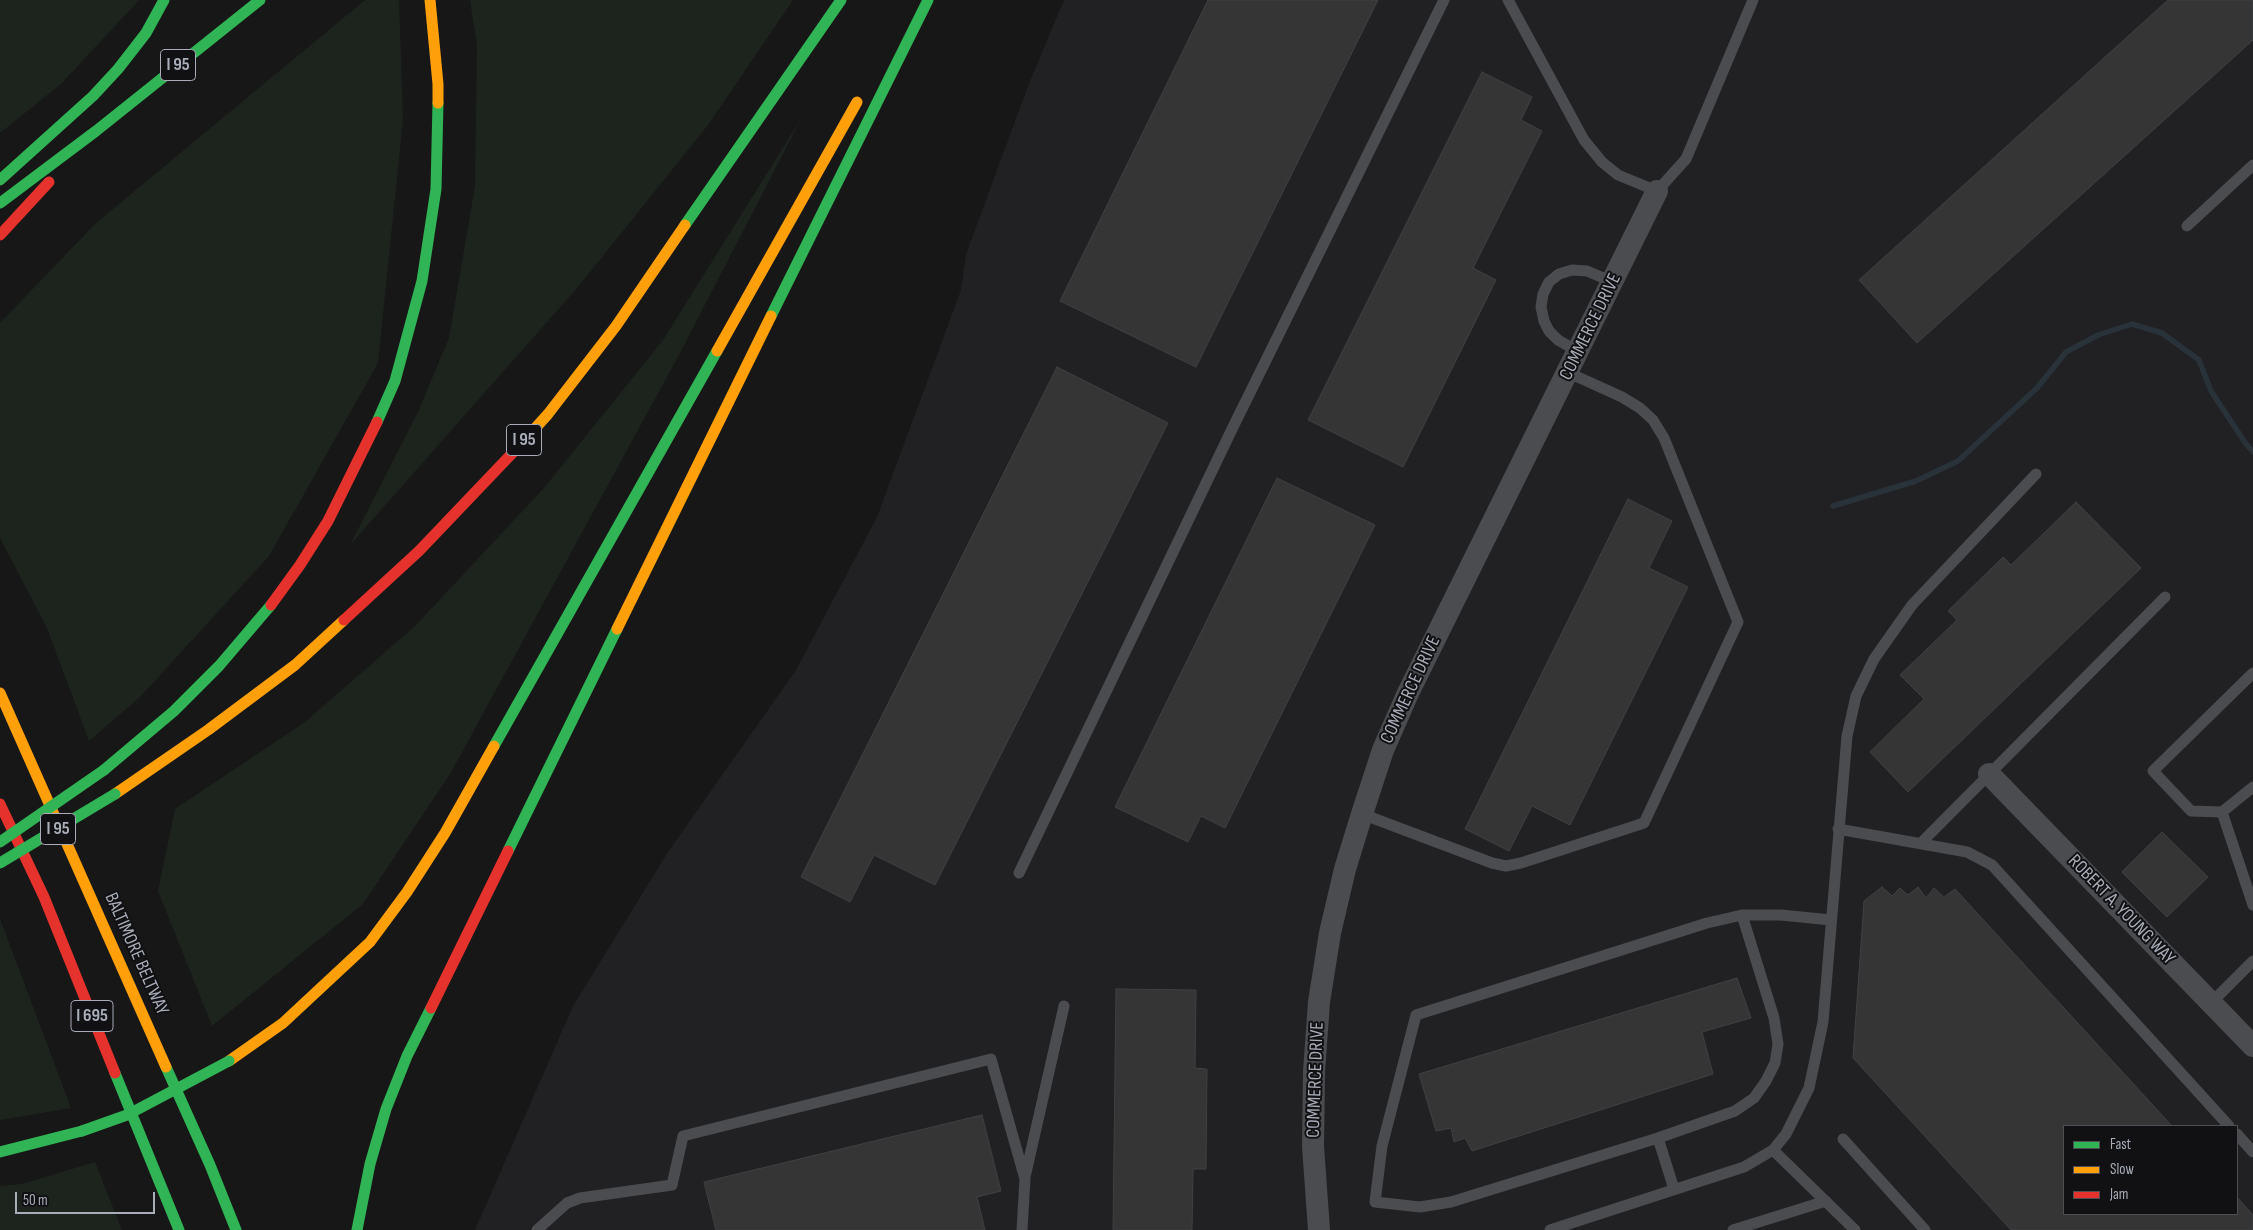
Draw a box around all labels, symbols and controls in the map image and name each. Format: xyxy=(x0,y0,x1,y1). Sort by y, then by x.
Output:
road number: I 95 xyxy=(160,50,196,80)
street label: COMMERCE DRIVE xyxy=(1555,270,1627,384)
road number: I 95 xyxy=(506,424,542,456)
street label: COMMERCE DRIVE xyxy=(1376,633,1446,747)
road number: I 95 xyxy=(40,814,76,844)
street label: ROBERT A. YOUNG WAY xyxy=(2063,850,2179,970)
street label: BALTIMORE BELTWAY xyxy=(99,889,173,1019)
road number: I 695 xyxy=(71,1000,113,1032)
street label: COMMERCE DRIVE xyxy=(1303,1022,1329,1138)
legend xyxy=(2063,1125,2238,1215)
text: Fast xyxy=(2110,1135,2131,1154)
text: Slow xyxy=(2110,1160,2134,1179)
scale bar xyxy=(18,1182,158,1214)
text: Jam xyxy=(2110,1185,2128,1204)
text: 50 m xyxy=(23,1191,48,1210)

